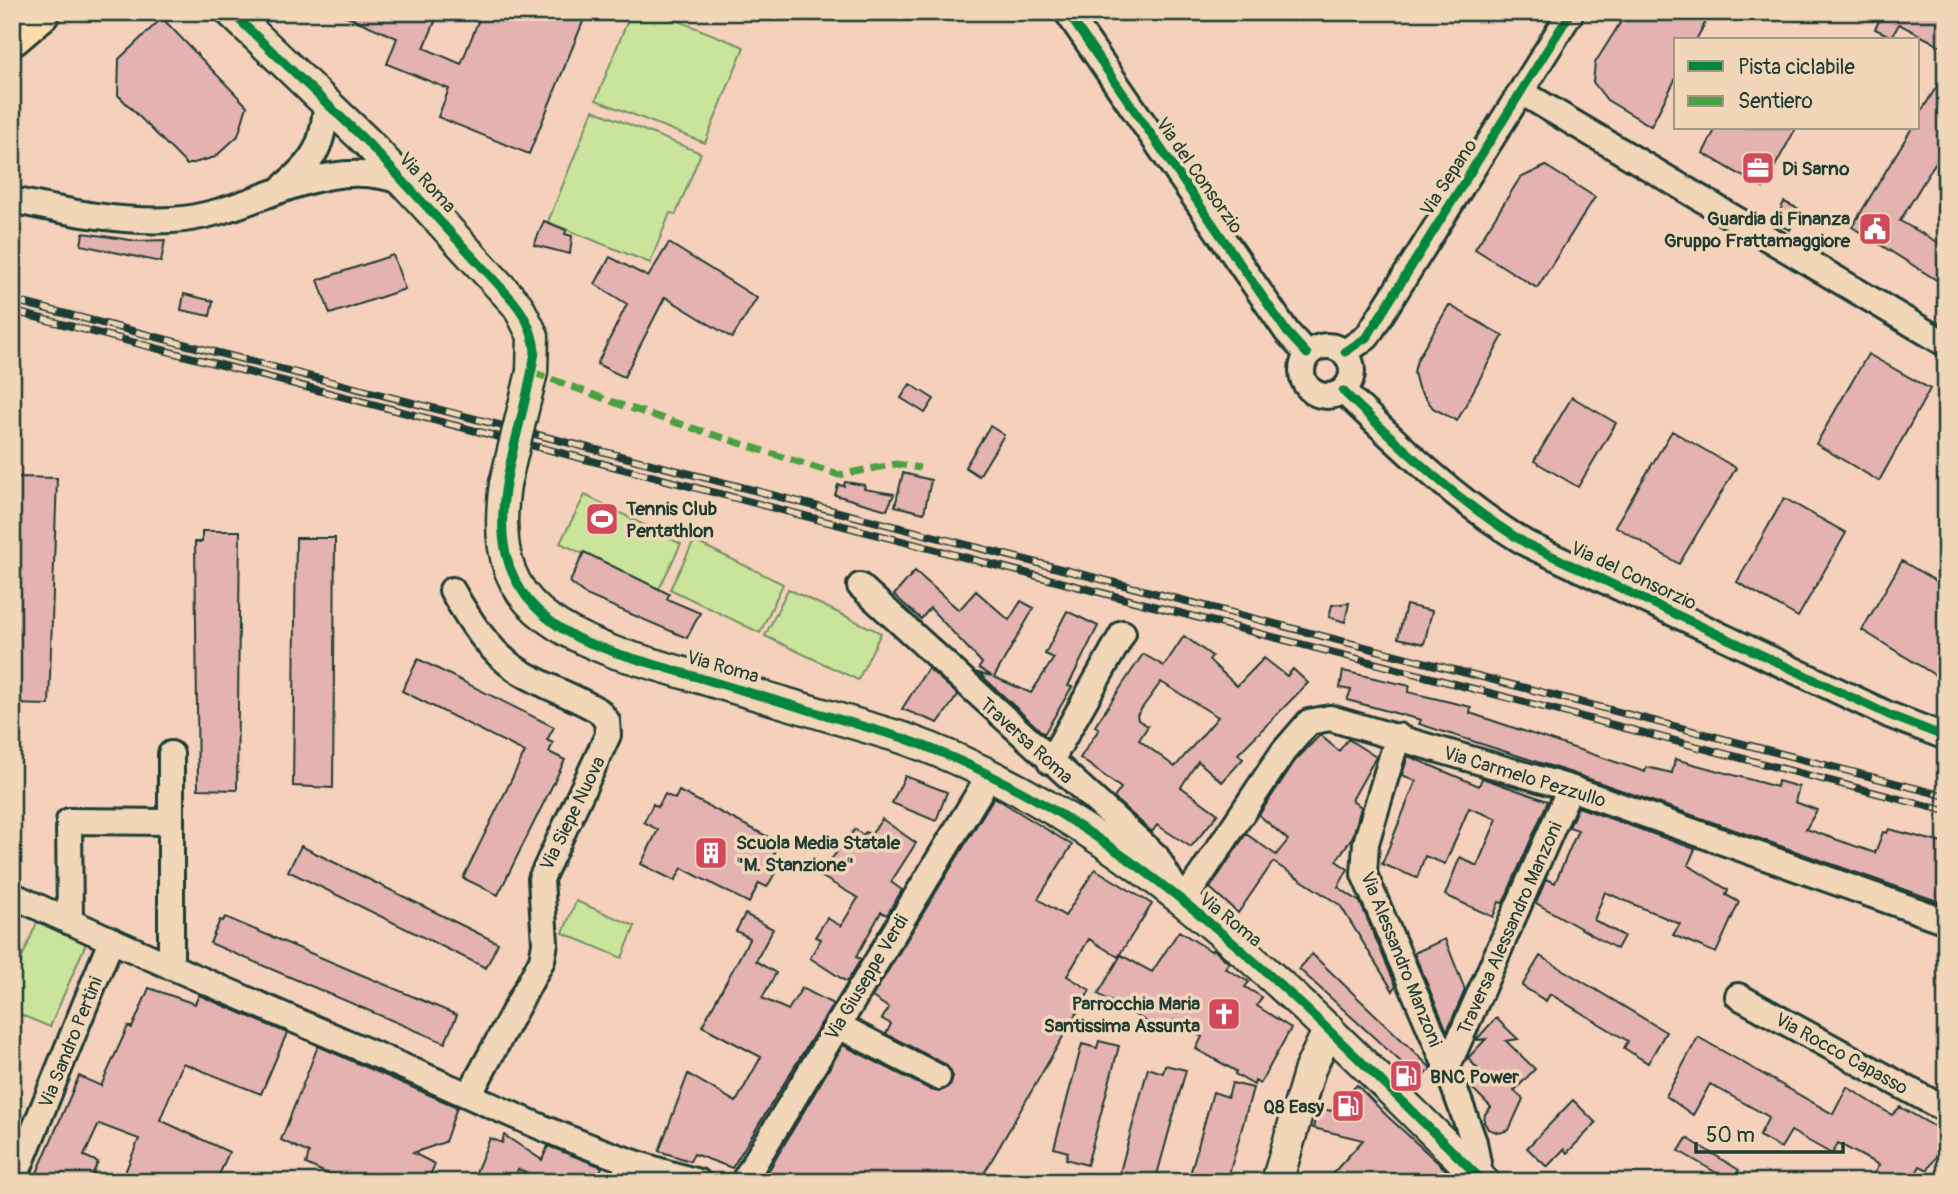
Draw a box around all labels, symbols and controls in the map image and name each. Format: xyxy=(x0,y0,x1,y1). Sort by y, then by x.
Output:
legend xyxy=(1674,38,1920,130)
text: Pista ciclabile xyxy=(1738,54,1855,81)
text: Sentiero xyxy=(1738,88,1813,115)
street label: Via del Consorzio xyxy=(1150,113,1248,238)
street label: Via Sepano xyxy=(1415,135,1483,220)
street label: Via Roma xyxy=(393,147,461,218)
office icon: Di Sarno xyxy=(1739,149,1777,187)
place label: Di Sarno xyxy=(1782,157,1850,181)
place label: Guardia di Finanza Gruppo Frattamaggiore xyxy=(1664,207,1851,253)
public building icon: Guardia di Finanza Gruppo Frattamaggiore xyxy=(1856,210,1894,248)
place label: Tennis Club Pentathlon xyxy=(625,497,717,543)
sports icon: Tennis Club Pentathlon xyxy=(583,500,621,538)
street label: Via del Consorzio xyxy=(1567,536,1700,616)
street label: Via Roma xyxy=(684,645,762,689)
street label: Traversa Roma xyxy=(974,692,1078,789)
street label: Via Carmelo Pezzullo xyxy=(1441,741,1609,813)
street label: Via Siepe Nuova xyxy=(535,752,611,874)
street label: Traversa Alessandro Manzoni xyxy=(1452,818,1568,1039)
place label: Scuola Media Statale "M. Stanzione" xyxy=(736,831,901,877)
building icon: Scuola Media Statale "M. Stanzione" xyxy=(692,834,730,872)
street label: Via Alessandro Manzoni xyxy=(1355,868,1447,1050)
street label: Via Roma xyxy=(1194,887,1267,953)
street label: Via Giuseppe Verdi xyxy=(820,910,914,1045)
street label: Via Sandro Pertini xyxy=(34,973,108,1112)
place label: Parrocchia Maria Santissima Assunta xyxy=(1044,992,1200,1038)
church icon: Parrocchia Maria Santissima Assunta xyxy=(1205,995,1243,1033)
street label: Via Rocco Capasso xyxy=(1771,1007,1912,1100)
fuel station icon: BNC Power xyxy=(1387,1057,1425,1095)
place label: BNC Power xyxy=(1430,1065,1519,1089)
fuel station icon: Q8 Easy xyxy=(1329,1087,1367,1125)
place label: Q8 Easy xyxy=(1263,1095,1325,1119)
scale bar xyxy=(1696,1110,1842,1154)
text: 50 m xyxy=(1706,1122,1755,1149)

